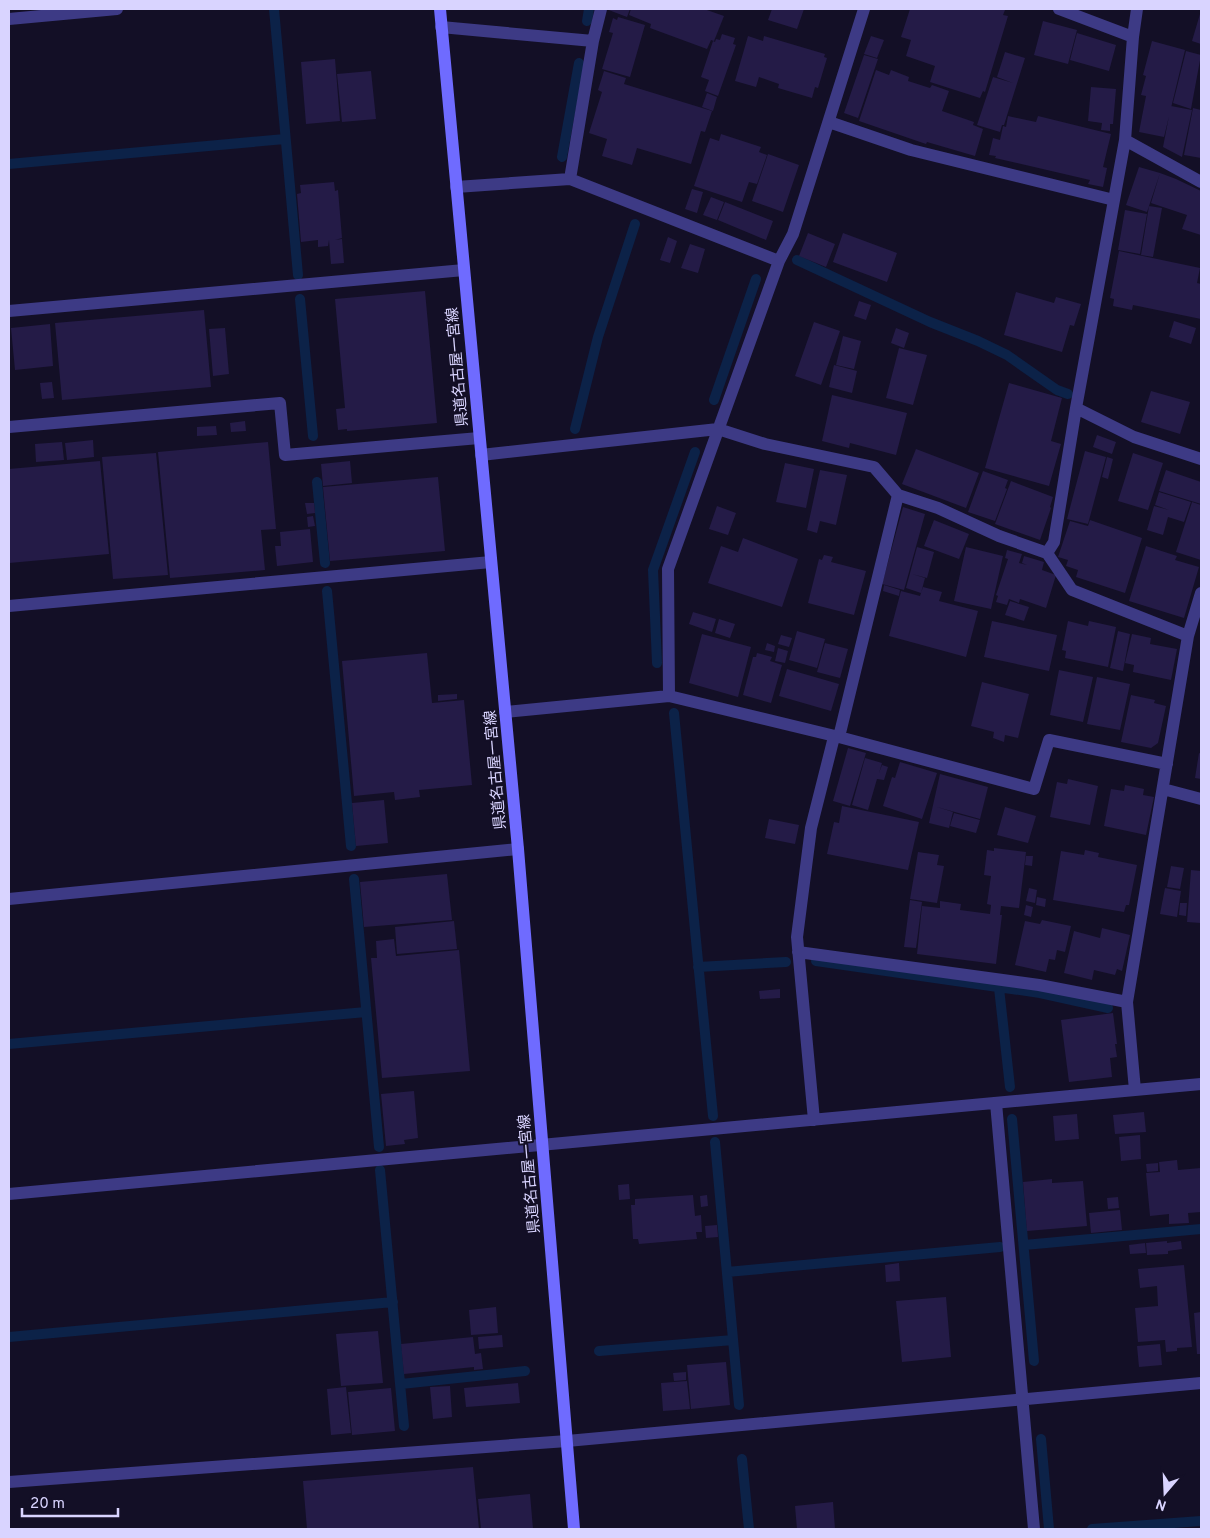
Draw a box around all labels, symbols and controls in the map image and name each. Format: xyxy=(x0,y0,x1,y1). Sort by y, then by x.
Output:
street label: 県道名古屋一宮線 xyxy=(444,306,473,427)
street label: 県道名古屋一宮線 xyxy=(482,709,511,830)
street label: 県道名古屋一宮線 xyxy=(516,1113,545,1234)
north arrow xyxy=(1140,1468,1190,1518)
scale bar xyxy=(22,1486,119,1518)
text: N xyxy=(1154,1494,1169,1514)
text: 20 m xyxy=(30,1495,65,1514)

